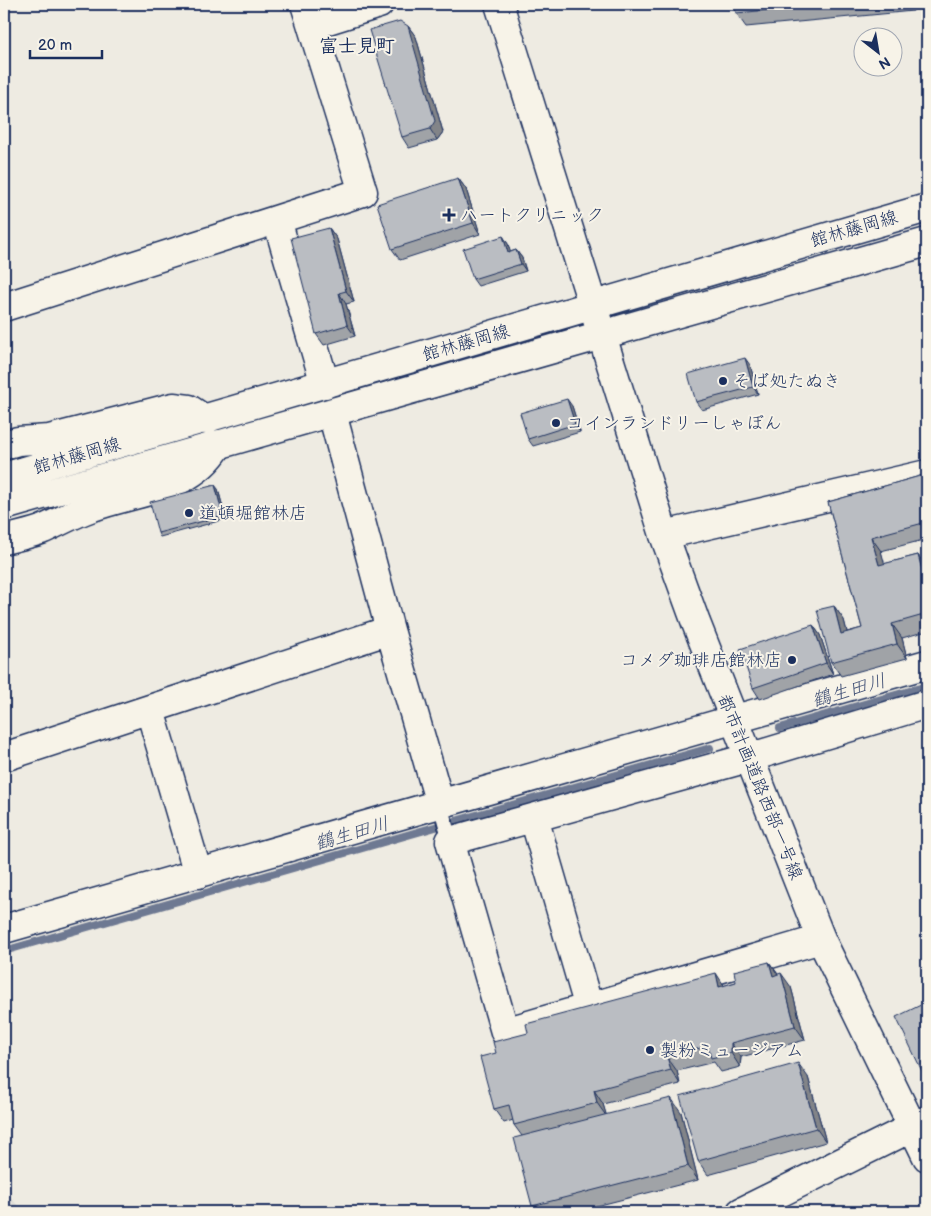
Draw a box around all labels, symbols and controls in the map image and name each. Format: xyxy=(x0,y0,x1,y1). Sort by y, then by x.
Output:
scale bar xyxy=(30,28,102,60)
north arrow xyxy=(854,28,904,78)
district label: 富士見町 xyxy=(319,35,395,58)
text: 20 m xyxy=(38,36,72,55)
text: N xyxy=(876,53,893,73)
place label: ハートクリニック xyxy=(460,205,604,226)
street label: 館林藤岡線 xyxy=(808,207,900,251)
marker: ハートクリニック xyxy=(442,208,456,222)
street label: 館林藤岡線 xyxy=(420,321,512,365)
place label: そば処たぬき xyxy=(733,371,841,392)
marker: そば処たぬき xyxy=(717,375,729,387)
place label: コインランドリーしゃぼん xyxy=(566,413,782,434)
marker: コインランドリーしゃぼん xyxy=(550,417,562,429)
street label: 館林藤岡線 xyxy=(31,434,123,478)
place label: 道頓堀館林店 xyxy=(199,503,307,524)
marker: 道頓堀館林店 xyxy=(183,507,195,519)
place label: コメダ珈琲店館林店 xyxy=(620,650,782,671)
marker: コメダ珈琲店館林店 xyxy=(786,654,798,666)
water label: 鶴生田川 xyxy=(809,669,889,713)
street label: 都市計画道路西部一号線 xyxy=(713,691,807,883)
water label: 鶴生田川 xyxy=(312,812,392,856)
place label: 製粉ミュージアム xyxy=(660,1040,804,1061)
marker: 製粉ミュージアム xyxy=(644,1044,656,1056)

